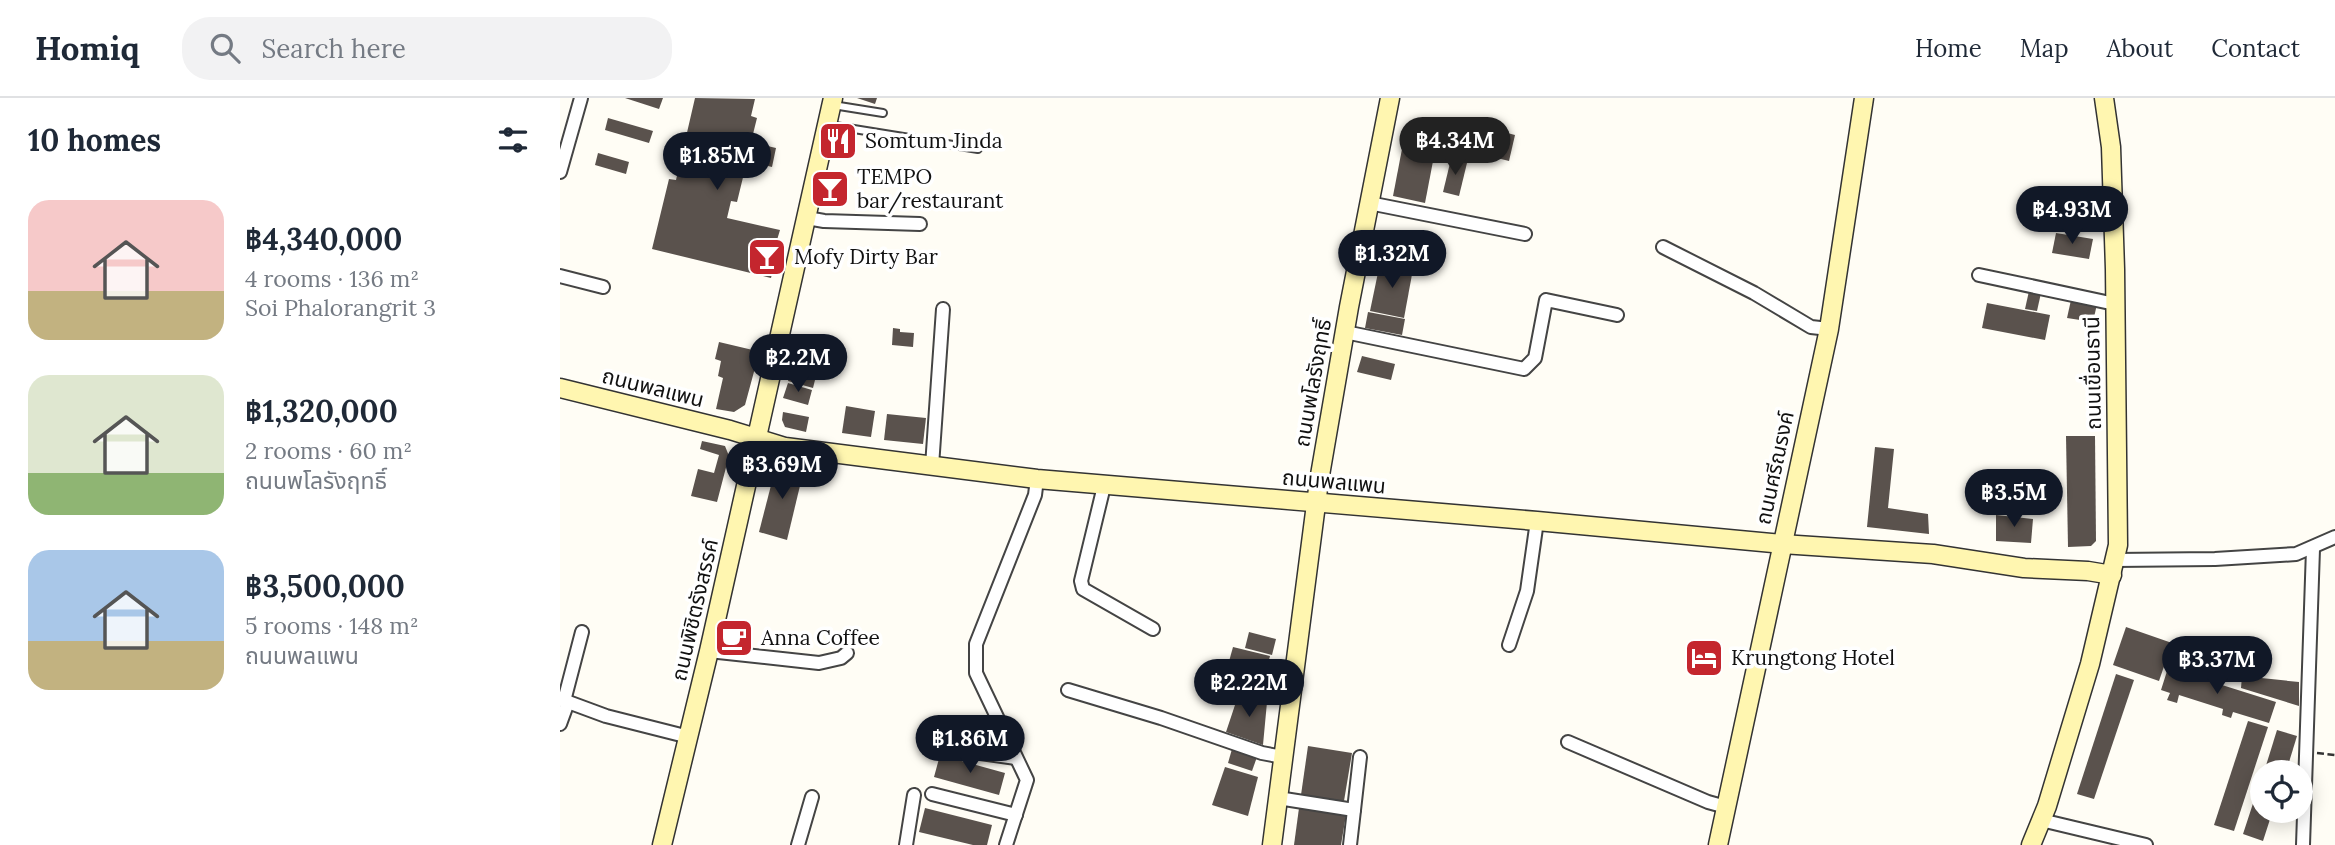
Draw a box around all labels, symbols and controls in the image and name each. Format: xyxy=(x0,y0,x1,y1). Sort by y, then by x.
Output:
search box xyxy=(182,17,672,80)
text: Homiq xyxy=(35,27,140,69)
icon: search xyxy=(206,29,244,67)
text: Search here xyxy=(262,32,406,65)
text: Home xyxy=(1915,33,1982,64)
text: Map xyxy=(2020,33,2069,64)
text: About xyxy=(2107,33,2173,64)
text: Contact xyxy=(2211,33,2300,64)
pin: ฿4.34M xyxy=(1398,118,1512,177)
restaurant icon: Somtum Jinda xyxy=(817,120,859,162)
text: 10 homes xyxy=(28,121,161,159)
icon: filters xyxy=(494,121,532,159)
text: ฿4.34M xyxy=(1415,125,1495,154)
place label: Somtum Jinda xyxy=(865,127,1003,154)
pin: ฿1.85M xyxy=(660,132,774,192)
text: ฿1.85M xyxy=(679,140,755,169)
place label: TEMPO bar/restaurant xyxy=(857,163,1004,214)
bar icon: TEMPO bar/restaurant xyxy=(809,168,851,210)
pin: ฿4.93M xyxy=(2015,186,2129,246)
text: ฿4.93M xyxy=(2032,194,2112,223)
text: ฿4,340,000 xyxy=(245,220,402,258)
icon: home xyxy=(84,228,168,312)
pin: ฿1.32M xyxy=(1335,230,1449,290)
bar icon: Mofy Dirty Bar xyxy=(746,236,788,278)
text: ฿1.32M xyxy=(1354,238,1430,267)
place label: Mofy Dirty Bar xyxy=(794,243,938,270)
text: 4 rooms · 136 m² xyxy=(245,264,419,293)
text: Soi Phalorangrit 3 xyxy=(245,293,436,322)
street label: ถนนพโลรังฤทธิ์ xyxy=(1288,316,1337,449)
street label: ถนนเขื่อนธานี xyxy=(2077,316,2107,430)
pin: ฿2.2M xyxy=(749,334,847,394)
text: ฿2.2M xyxy=(765,342,831,371)
street label: ถนนพลแพน xyxy=(599,362,707,413)
text: ฿1,320,000 xyxy=(245,392,398,430)
icon: home xyxy=(84,403,168,487)
street label: ถนนศรีณรงค์ xyxy=(1749,409,1800,527)
text: 2 rooms · 60 m² xyxy=(245,436,412,465)
pin: ฿3.69M xyxy=(725,442,839,501)
text: ฿3.69M xyxy=(742,449,822,478)
street label: ถนนพลแพน xyxy=(1281,464,1387,499)
text: ถนนพโลรังฤทธิ์ xyxy=(245,466,387,495)
pin: ฿3.5M xyxy=(1965,470,2063,529)
text: ฿3.5M xyxy=(1981,477,2047,506)
street label: ถนนพิชิตรังสรรค์ xyxy=(665,536,724,683)
text: ฿3,500,000 xyxy=(245,567,405,605)
icon: home xyxy=(84,578,168,662)
text: 5 rooms · 148 m² xyxy=(245,611,419,640)
cafe icon: Anna Coffee xyxy=(713,617,755,659)
place label: Anna Coffee xyxy=(760,624,880,651)
pin: ฿3.37M xyxy=(2160,636,2274,696)
hotel icon: Krungtong Hotel xyxy=(1683,637,1725,679)
text: ถนนพลแพน xyxy=(245,641,359,670)
place label: Krungtong Hotel xyxy=(1731,644,1895,671)
text: ฿3.37M xyxy=(2178,644,2256,673)
pin: ฿2.22M xyxy=(1192,660,1306,719)
text: ฿2.22M xyxy=(1210,667,1288,696)
pin: ฿1.86M xyxy=(913,716,1027,775)
text: ฿1.86M xyxy=(932,723,1008,752)
map controls xyxy=(2250,760,2313,823)
button: locate xyxy=(2250,760,2313,823)

